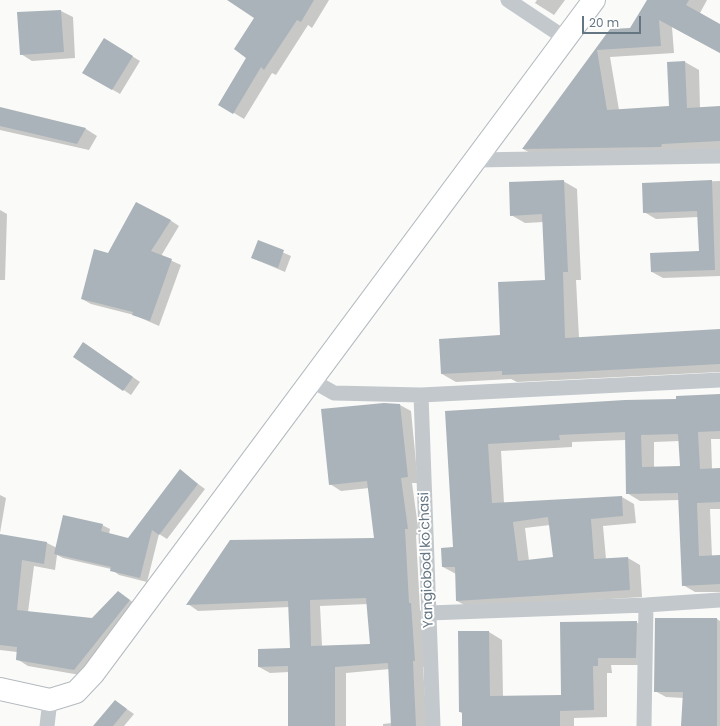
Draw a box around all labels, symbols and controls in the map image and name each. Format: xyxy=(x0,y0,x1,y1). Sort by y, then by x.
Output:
scale bar xyxy=(584,8,643,34)
text: 20 m xyxy=(589,14,619,31)
street label: Yangiobod ko'chasi xyxy=(416,492,438,628)

